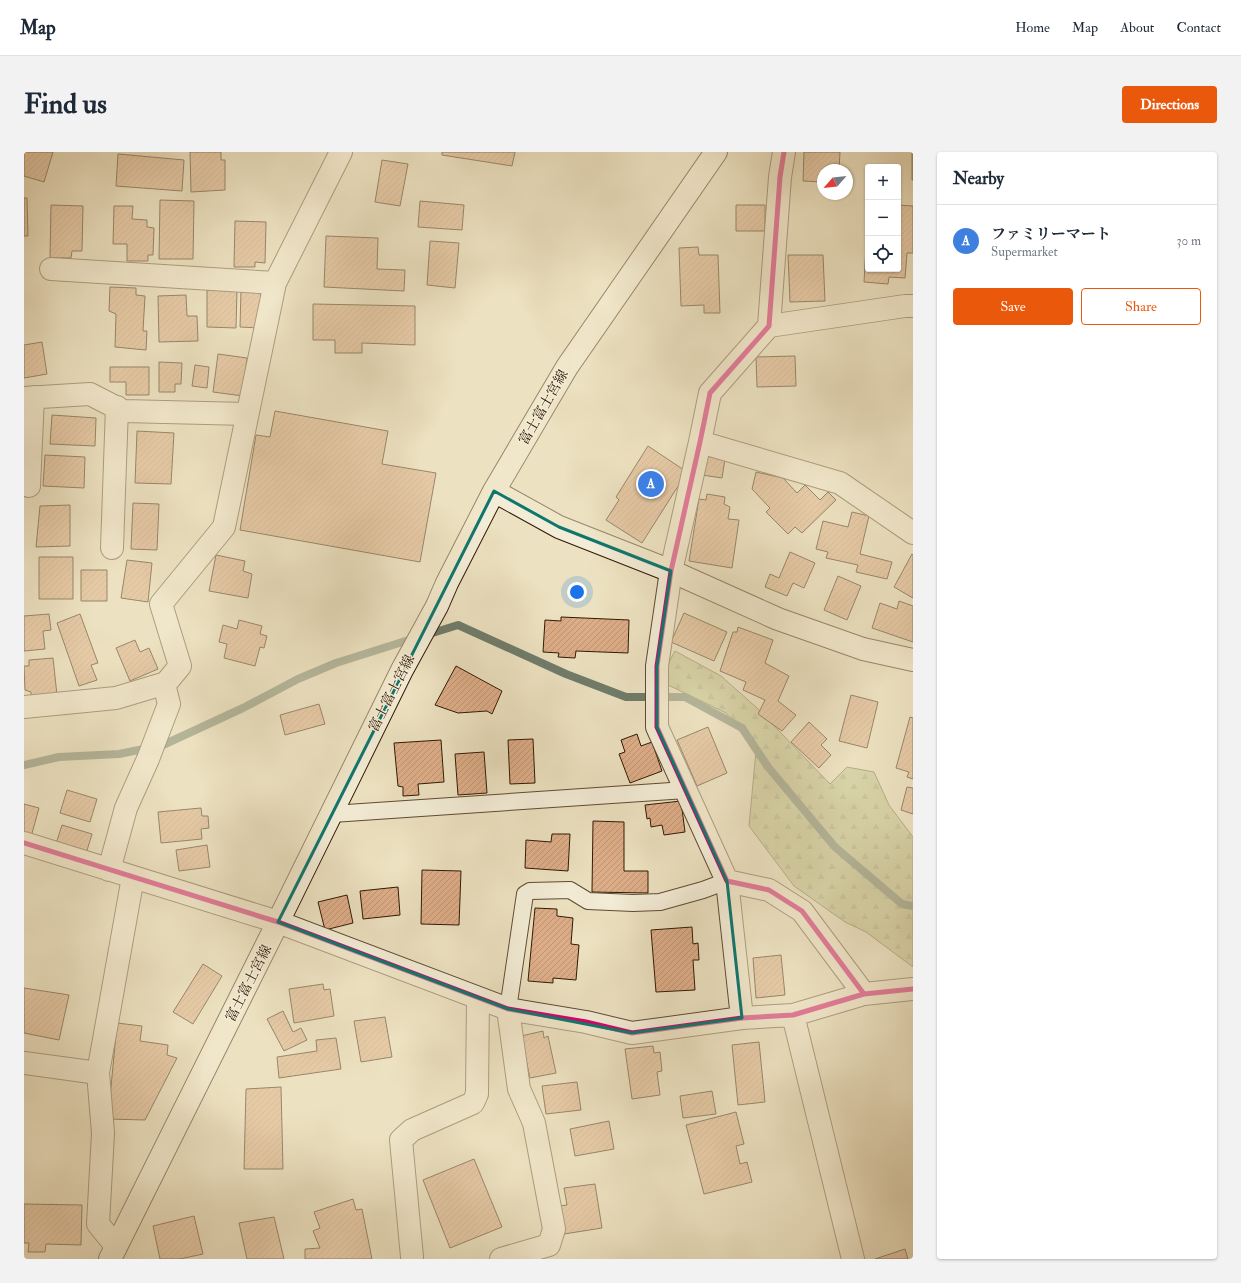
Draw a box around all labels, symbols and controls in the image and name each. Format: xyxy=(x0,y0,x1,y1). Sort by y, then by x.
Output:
text: Map xyxy=(20,16,56,40)
text: Home xyxy=(1015,19,1050,36)
text: Map xyxy=(1072,19,1098,36)
text: About xyxy=(1120,19,1154,36)
text: Contact xyxy=(1176,19,1221,36)
button: Directions xyxy=(1122,86,1217,123)
text: Find us xyxy=(24,87,107,122)
north arrow xyxy=(817,164,853,200)
map controls xyxy=(865,164,901,272)
button: + xyxy=(865,164,901,200)
text: Nearby xyxy=(953,168,1004,189)
button: − xyxy=(865,200,901,236)
text: ファミリーマート xyxy=(991,225,1111,244)
text: A xyxy=(962,233,970,249)
text: 30 m xyxy=(1177,233,1201,249)
button: locate xyxy=(865,236,901,272)
text: Supermarket xyxy=(991,244,1058,260)
button: Save xyxy=(953,288,1073,325)
button: Share xyxy=(1081,288,1201,325)
street label: 富士富士宮線 xyxy=(515,367,572,448)
pin: A xyxy=(638,469,664,499)
your location xyxy=(567,582,587,602)
street label: 富士富士宮線 xyxy=(365,652,418,735)
street label: 富士富士宮線 xyxy=(222,942,275,1025)

